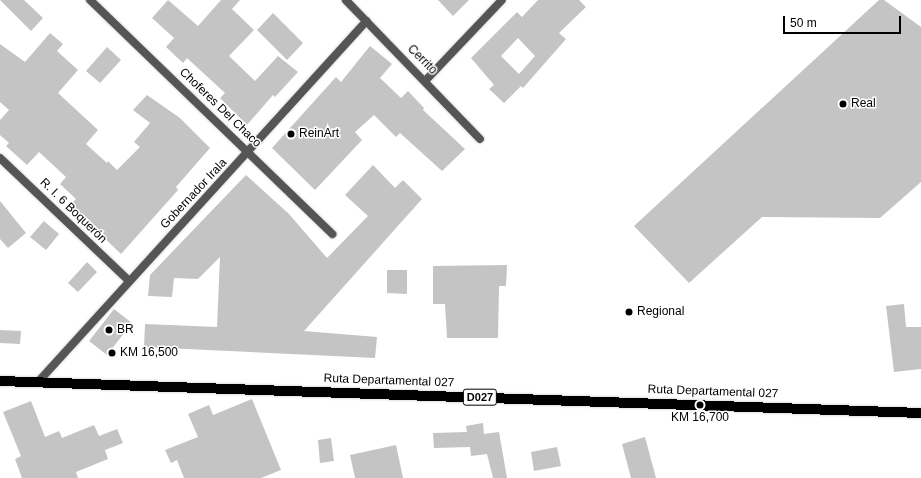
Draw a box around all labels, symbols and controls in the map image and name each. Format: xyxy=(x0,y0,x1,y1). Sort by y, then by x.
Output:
scale bar xyxy=(785,8,903,34)
text: 50 m xyxy=(790,16,817,30)
street label: Cerrito xyxy=(404,42,440,78)
street label: Choferes Del Chaco xyxy=(176,65,264,151)
place label: Real xyxy=(851,97,876,111)
marker: Real xyxy=(838,99,848,109)
place label: ReinArt xyxy=(299,127,339,141)
marker: ReinArt xyxy=(286,129,296,139)
street label: Gobernador Irala xyxy=(158,156,230,232)
street label: R. I. 6 Boquerón xyxy=(37,175,109,247)
place label: Regional xyxy=(637,305,684,319)
marker: Regional xyxy=(624,307,634,317)
place label: BR xyxy=(117,323,134,337)
marker: BR xyxy=(104,325,114,335)
place label: KM 16,500 xyxy=(120,346,178,360)
marker: KM 16,500 xyxy=(107,348,117,358)
street label: Ruta Departamental 027 xyxy=(323,372,455,390)
street label: Ruta Departamental 027 xyxy=(647,383,779,401)
road number: D027 xyxy=(462,388,498,406)
marker: KM 16,700 xyxy=(695,400,705,410)
place label: KM 16,700 xyxy=(671,411,729,425)

